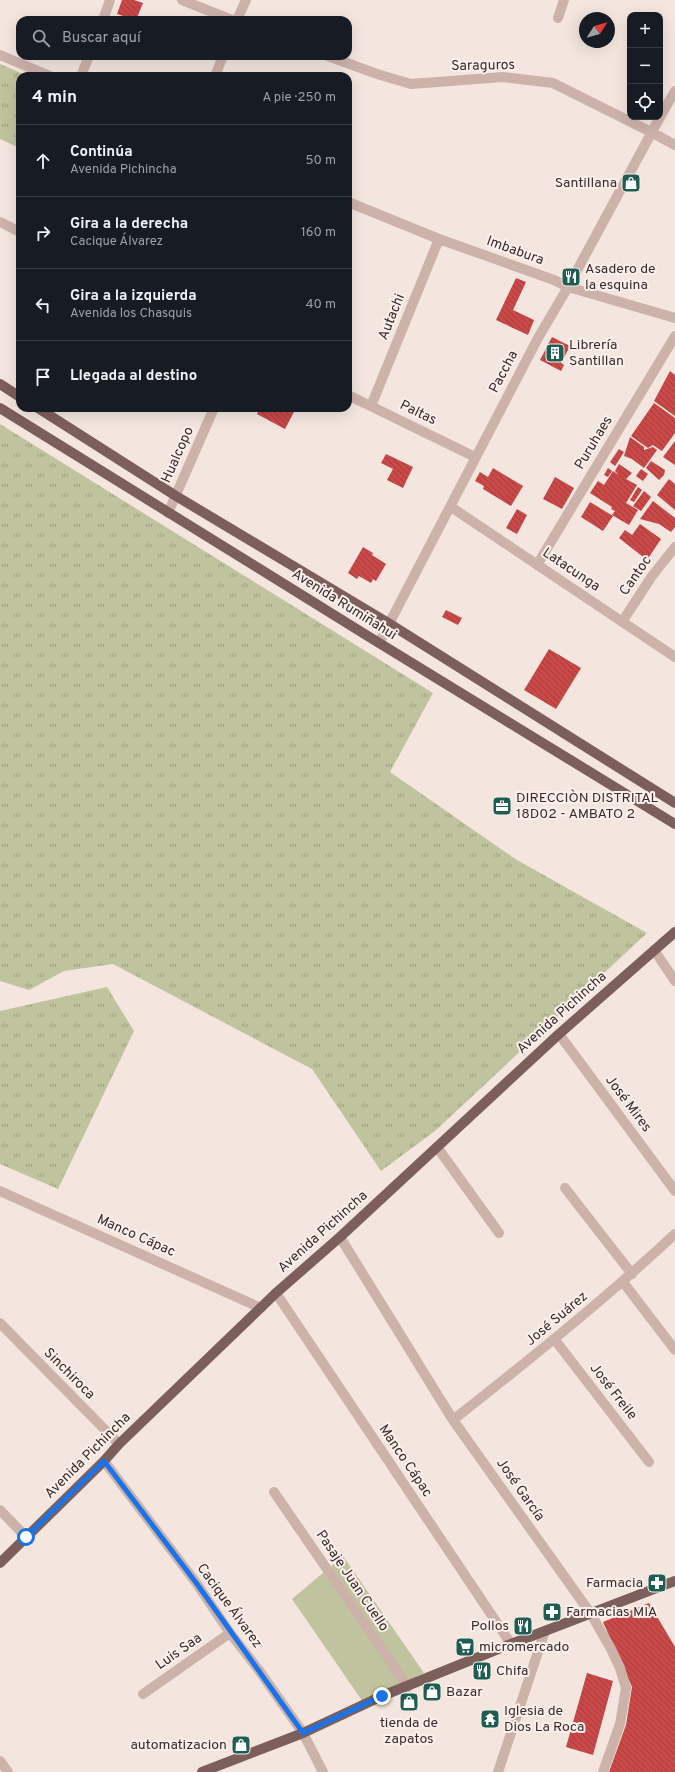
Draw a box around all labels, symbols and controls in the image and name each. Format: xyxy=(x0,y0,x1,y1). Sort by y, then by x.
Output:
north arrow xyxy=(579,12,615,48)
map controls xyxy=(627,12,663,120)
button: + xyxy=(627,12,663,48)
search box xyxy=(16,16,352,60)
icon: search xyxy=(30,27,52,49)
text: Buscar aquí xyxy=(62,29,141,48)
button: − xyxy=(627,48,663,84)
street label: Saraguros xyxy=(451,57,515,75)
button: locate xyxy=(627,84,663,120)
text: 4 min xyxy=(32,87,77,109)
text: A pie · 250 m xyxy=(262,90,336,106)
text: Continúa xyxy=(70,143,132,162)
icon: ahead xyxy=(32,150,54,172)
text: 50 m xyxy=(306,153,336,169)
text: Avenida Pichincha xyxy=(70,162,177,178)
shop icon: Santillana xyxy=(620,172,642,194)
place label: Santillana xyxy=(555,175,617,192)
text: Gira a la derecha xyxy=(70,215,188,234)
icon: right xyxy=(32,222,54,244)
text: 160 m xyxy=(301,225,336,241)
street label: Imbabura xyxy=(484,233,546,269)
text: Cacique Álvarez xyxy=(70,234,163,250)
place label: Asadero de la esquina xyxy=(585,261,656,294)
restaurant icon: Asadero de la esquina xyxy=(560,266,582,288)
text: Gira a la izquierda xyxy=(70,287,197,306)
street label: Autachi xyxy=(375,291,409,343)
icon: left xyxy=(32,294,54,316)
text: 40 m xyxy=(306,297,336,313)
text: Avenida los Chasquis xyxy=(70,306,192,322)
place label: Librería Santillan xyxy=(569,337,624,370)
building icon: Librería Santillan xyxy=(544,342,566,364)
street label: Paccha xyxy=(486,348,522,396)
icon: arrive xyxy=(32,366,54,388)
text: Llegada al destino xyxy=(70,367,197,386)
street label: Paltas xyxy=(397,397,439,429)
street label: Puruhaes xyxy=(571,413,617,473)
street label: Hualcopo xyxy=(158,424,198,486)
street label: Latacunga xyxy=(539,545,603,595)
street label: Cantoc xyxy=(616,553,656,599)
street label: Avenida Rumiñahui xyxy=(288,566,400,644)
place label: DIRECCIÒN DISTRITAL 18D02 - AMBATO 2 xyxy=(516,789,658,823)
office icon: DIRECCIÒN DISTRITAL 18D02 - AMBATO 2 xyxy=(491,795,513,817)
street label: Avenida Pichincha xyxy=(514,968,610,1058)
street label: José Mires xyxy=(601,1072,655,1136)
street label: Avenida Pichincha xyxy=(275,1187,371,1277)
street label: Manco Cápac xyxy=(94,1211,178,1261)
street label: José Suárez xyxy=(523,1288,591,1350)
street label: Sinchiroca xyxy=(40,1345,98,1403)
street label: José Freile xyxy=(586,1360,640,1424)
street label: Avenida Pichincha xyxy=(41,1409,135,1503)
street label: Manco Cápac xyxy=(375,1422,435,1500)
street label: José García xyxy=(492,1455,548,1525)
street label: Pasaje Juan Cuello xyxy=(312,1527,392,1635)
route start xyxy=(17,1528,35,1546)
street label: Cacique Álvarez xyxy=(193,1560,266,1652)
pharmacy icon: Farmacia xyxy=(646,1572,668,1594)
place label: Farmacia xyxy=(586,1575,643,1592)
pharmacy icon: Farmacias MIA xyxy=(541,1601,563,1623)
place label: Farmacias MIA xyxy=(566,1604,657,1621)
restaurant icon: Pollos xyxy=(512,1615,534,1637)
place label: Pollos xyxy=(471,1618,509,1635)
street label: Luis Saa xyxy=(153,1630,205,1674)
supermarket icon: micromercado xyxy=(454,1636,476,1658)
place label: micromercado xyxy=(479,1639,569,1656)
restaurant icon: Chifa xyxy=(471,1660,493,1682)
place label: Chifa xyxy=(496,1663,528,1680)
shop icon: Bazar xyxy=(421,1681,443,1703)
place label: Bazar xyxy=(446,1684,483,1701)
route end xyxy=(373,1687,391,1705)
shop icon: tienda de zapatos xyxy=(398,1691,420,1713)
place label: Iglesia de Dios La Roca xyxy=(504,1703,584,1736)
temple icon: Iglesia de Dios La Roca xyxy=(479,1708,501,1730)
place label: tienda de zapatos xyxy=(380,1715,438,1748)
shop icon: automatizacion xyxy=(230,1734,252,1756)
place label: automatizacion xyxy=(130,1737,227,1754)

